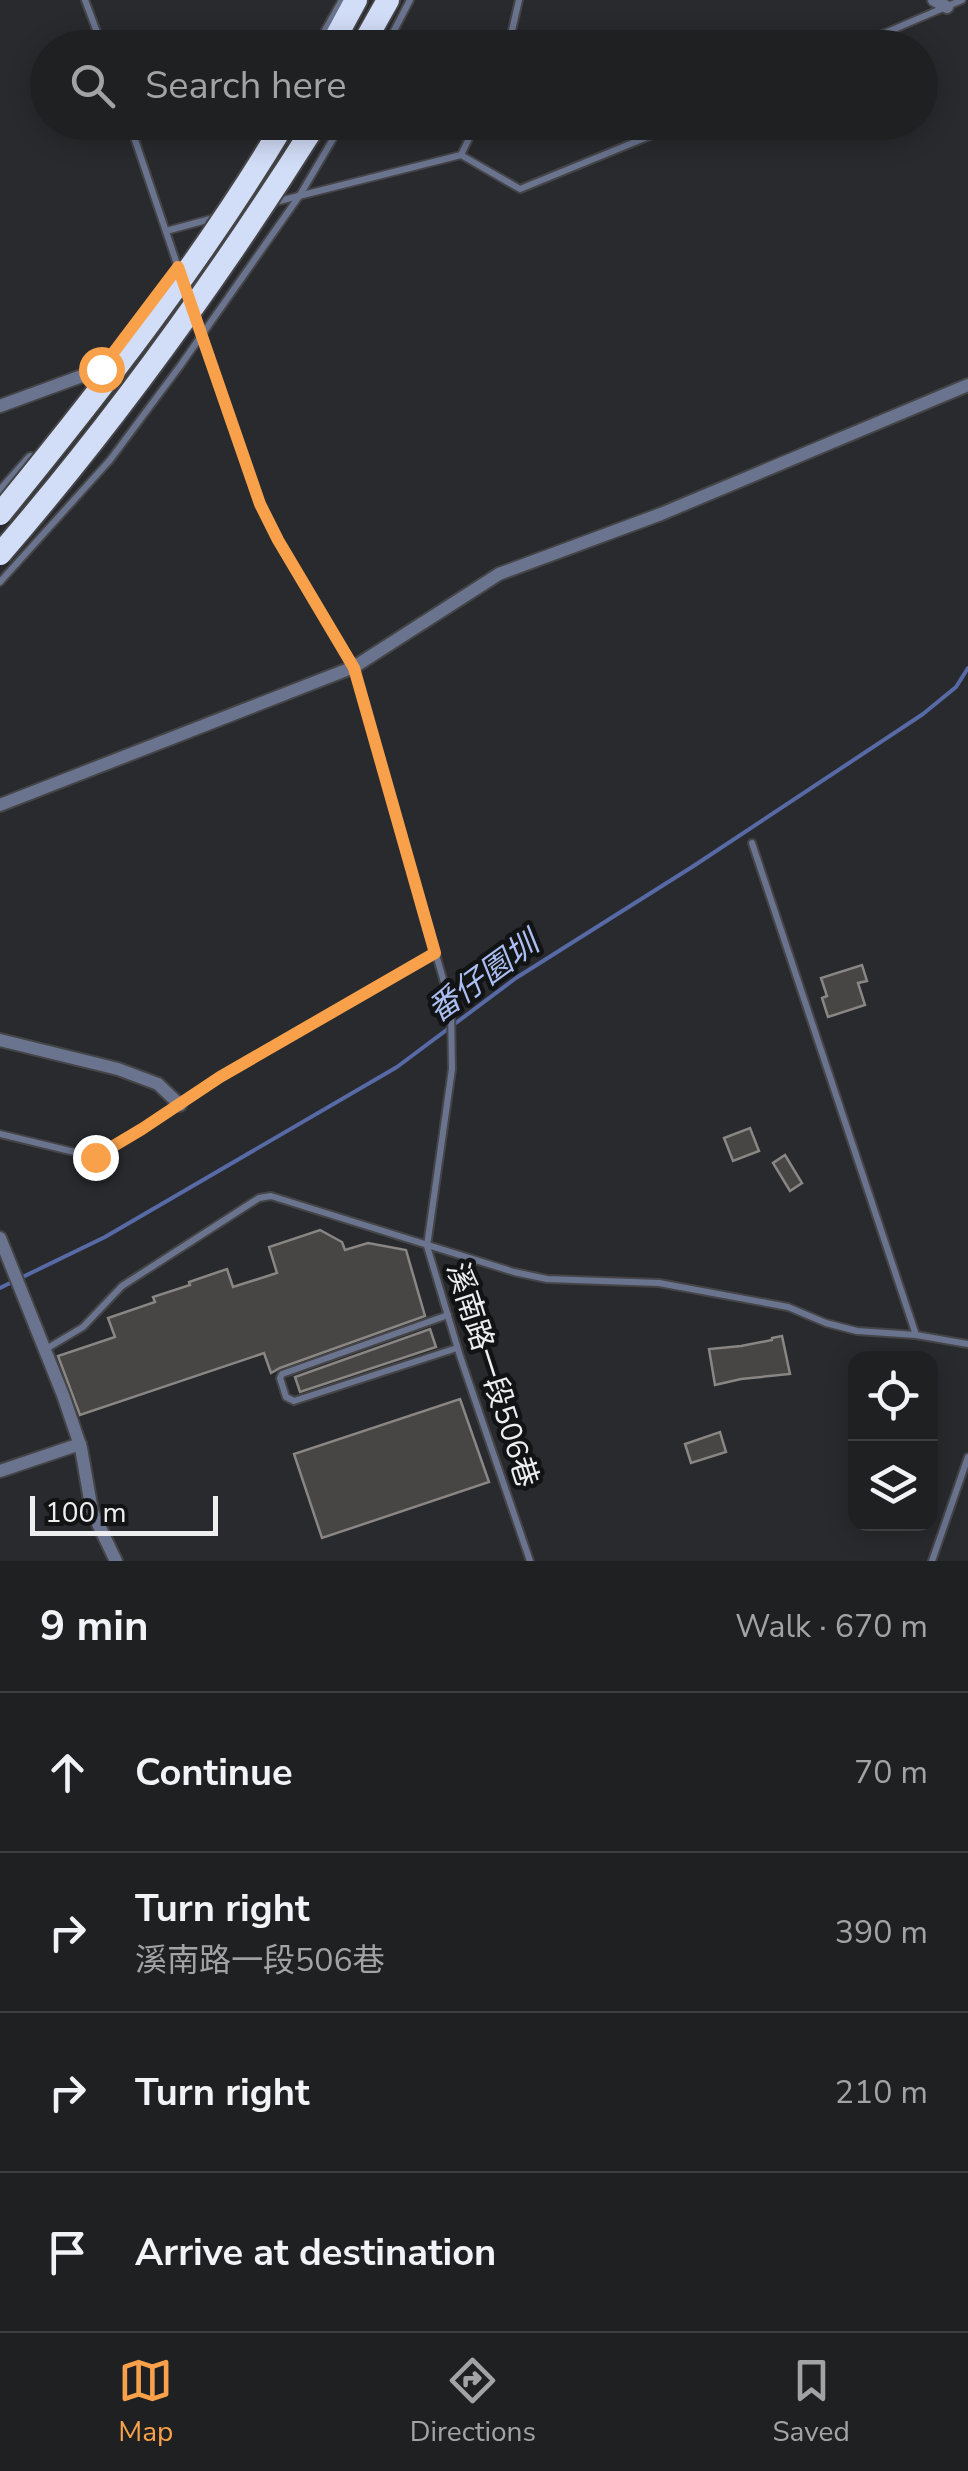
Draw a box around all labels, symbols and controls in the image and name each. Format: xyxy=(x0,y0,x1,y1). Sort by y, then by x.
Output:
search box xyxy=(30,30,938,140)
icon: search xyxy=(65,58,120,113)
text: Search here xyxy=(145,60,346,111)
route start xyxy=(79,347,125,393)
water label: 番仔園圳 xyxy=(419,920,551,1032)
route end xyxy=(73,1135,119,1181)
street label: 溪南路一段506巷 xyxy=(436,1257,548,1493)
map controls xyxy=(848,1351,938,1531)
button: locate xyxy=(848,1351,938,1441)
button: layers xyxy=(848,1441,938,1531)
scale bar xyxy=(30,1491,218,1536)
text: 100 m xyxy=(45,1494,127,1532)
text: 9 min xyxy=(40,1598,149,1655)
text: Walk · 670 m xyxy=(735,1605,928,1648)
icon: ahead xyxy=(40,1745,95,1800)
text: Continue xyxy=(135,1747,293,1798)
text: 70 m xyxy=(854,1751,928,1794)
text: Turn right xyxy=(135,1883,310,1934)
icon: right xyxy=(40,1905,95,1960)
text: 390 m xyxy=(835,1911,928,1954)
text: 溪南路一段506巷 xyxy=(135,1939,385,1982)
icon: right xyxy=(40,2065,95,2120)
text: Turn right xyxy=(135,2067,310,2118)
text: 210 m xyxy=(835,2071,928,2114)
icon: arrive xyxy=(40,2225,95,2280)
text: Arrive at destination xyxy=(135,2227,496,2278)
tab: Map xyxy=(118,2353,173,2451)
tab: Directions xyxy=(410,2353,536,2451)
tab: Saved xyxy=(772,2353,850,2451)

